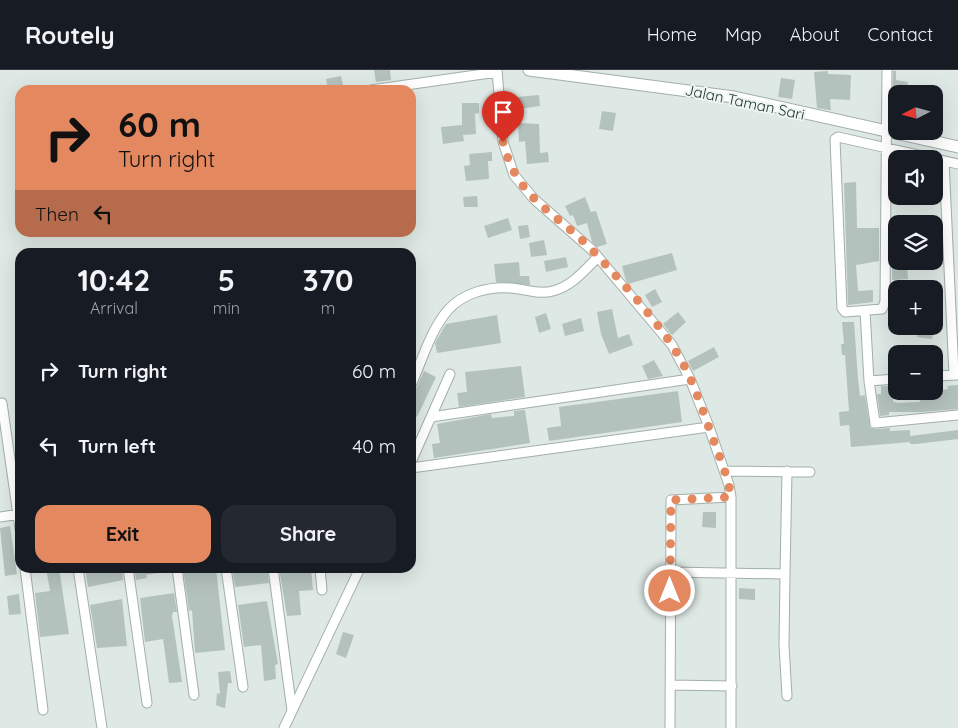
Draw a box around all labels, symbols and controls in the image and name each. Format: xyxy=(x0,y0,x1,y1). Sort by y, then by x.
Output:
text: Routely xyxy=(25,20,115,50)
text: Home xyxy=(647,23,697,46)
text: Map xyxy=(725,23,762,46)
text: About xyxy=(790,23,840,46)
text: Contact xyxy=(868,23,933,46)
street label: Jalan Taman Sari xyxy=(684,80,806,124)
north arrow xyxy=(888,85,942,140)
map controls xyxy=(888,85,943,400)
pin xyxy=(482,91,524,142)
icon: arrive xyxy=(489,98,517,126)
text: 60 m xyxy=(118,102,201,146)
icon: right xyxy=(35,105,100,170)
text: Turn right xyxy=(118,145,215,173)
button: sound xyxy=(888,150,943,205)
icon: left xyxy=(89,200,117,228)
text: Then xyxy=(35,202,79,226)
button: layers xyxy=(888,215,943,270)
text: 10:42 xyxy=(77,261,150,299)
text: 5 xyxy=(218,261,235,299)
text: 370 xyxy=(303,261,354,299)
button: + xyxy=(888,280,943,335)
text: Arrival xyxy=(90,298,138,318)
text: min xyxy=(213,298,240,318)
text: m xyxy=(321,298,335,318)
button: − xyxy=(888,345,943,400)
icon: right xyxy=(35,357,63,385)
text: Turn right xyxy=(78,359,167,383)
text: 60 m xyxy=(352,359,396,383)
icon: left xyxy=(35,432,63,460)
text: Turn left xyxy=(78,434,156,458)
text: 40 m xyxy=(352,434,396,458)
button: Exit xyxy=(35,505,211,563)
button: Share xyxy=(221,505,396,563)
position arrow xyxy=(643,564,695,616)

